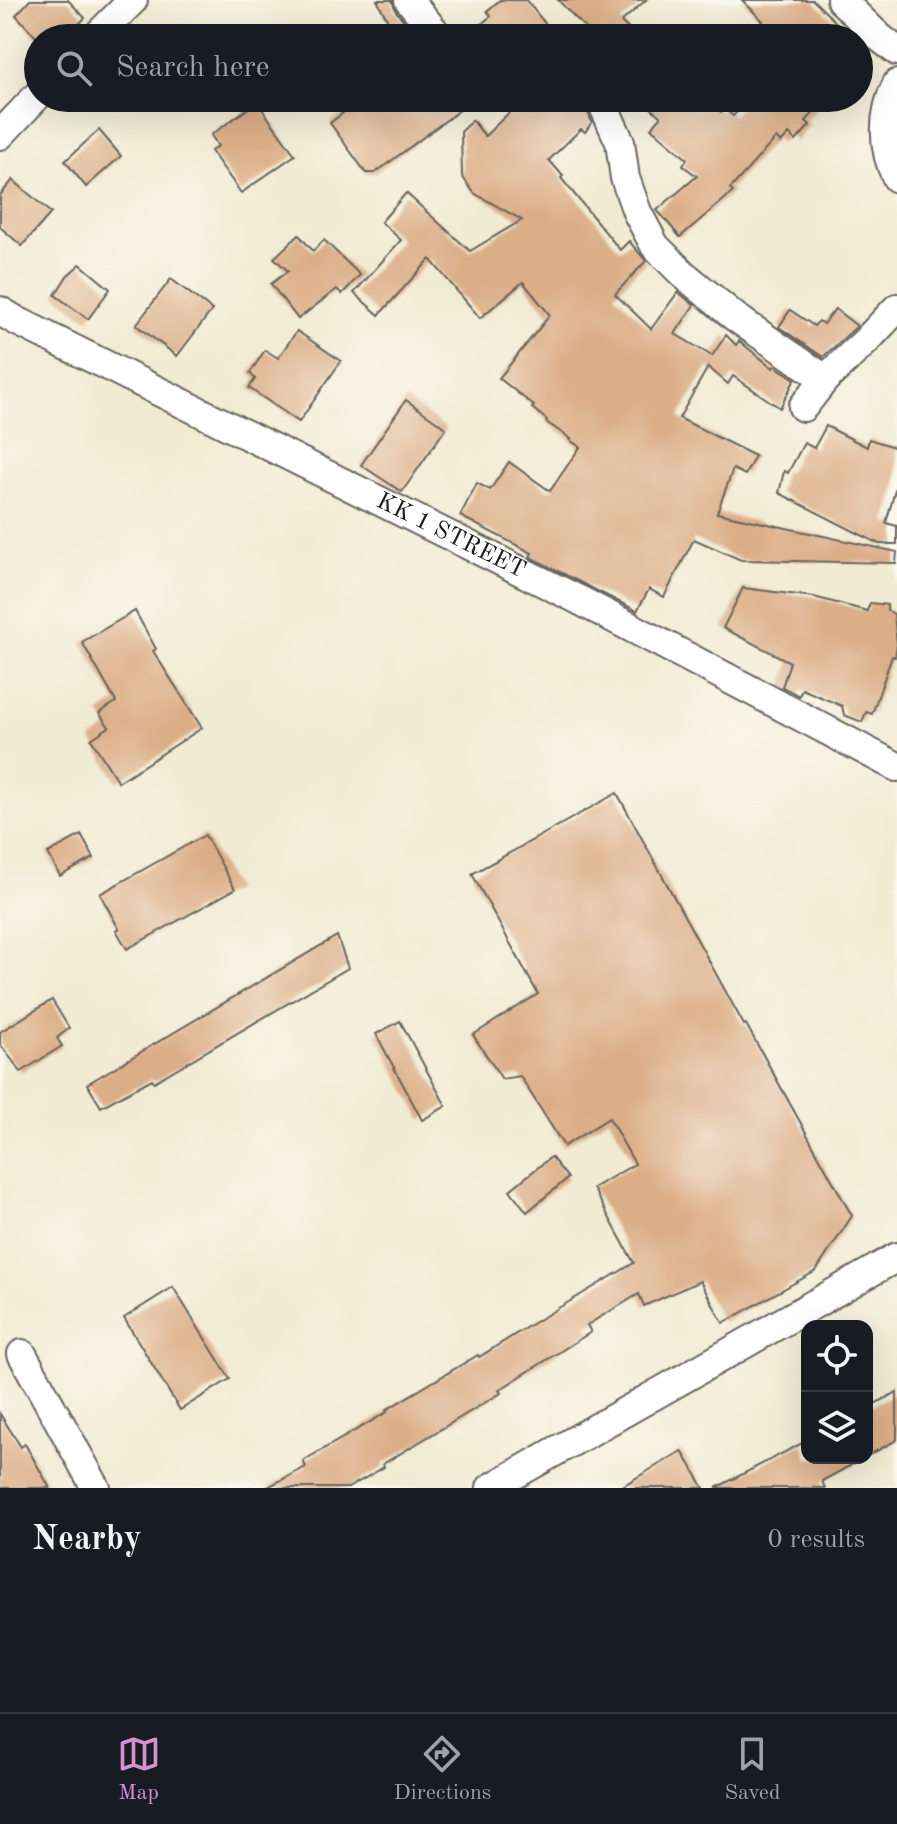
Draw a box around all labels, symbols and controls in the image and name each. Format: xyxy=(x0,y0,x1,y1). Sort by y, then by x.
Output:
search box xyxy=(24,24,873,112)
icon: search xyxy=(52,46,96,90)
text: Search here xyxy=(116,53,270,83)
street label: KK 1 STREET xyxy=(372,489,529,583)
map controls xyxy=(801,1320,873,1464)
button: locate xyxy=(801,1320,873,1392)
button: layers xyxy=(801,1392,873,1464)
text: Nearby xyxy=(32,1523,142,1557)
text: 0 results xyxy=(767,1527,865,1553)
tab: Map xyxy=(117,1732,161,1807)
tab: Directions xyxy=(394,1732,491,1807)
tab: Saved xyxy=(724,1732,780,1807)

